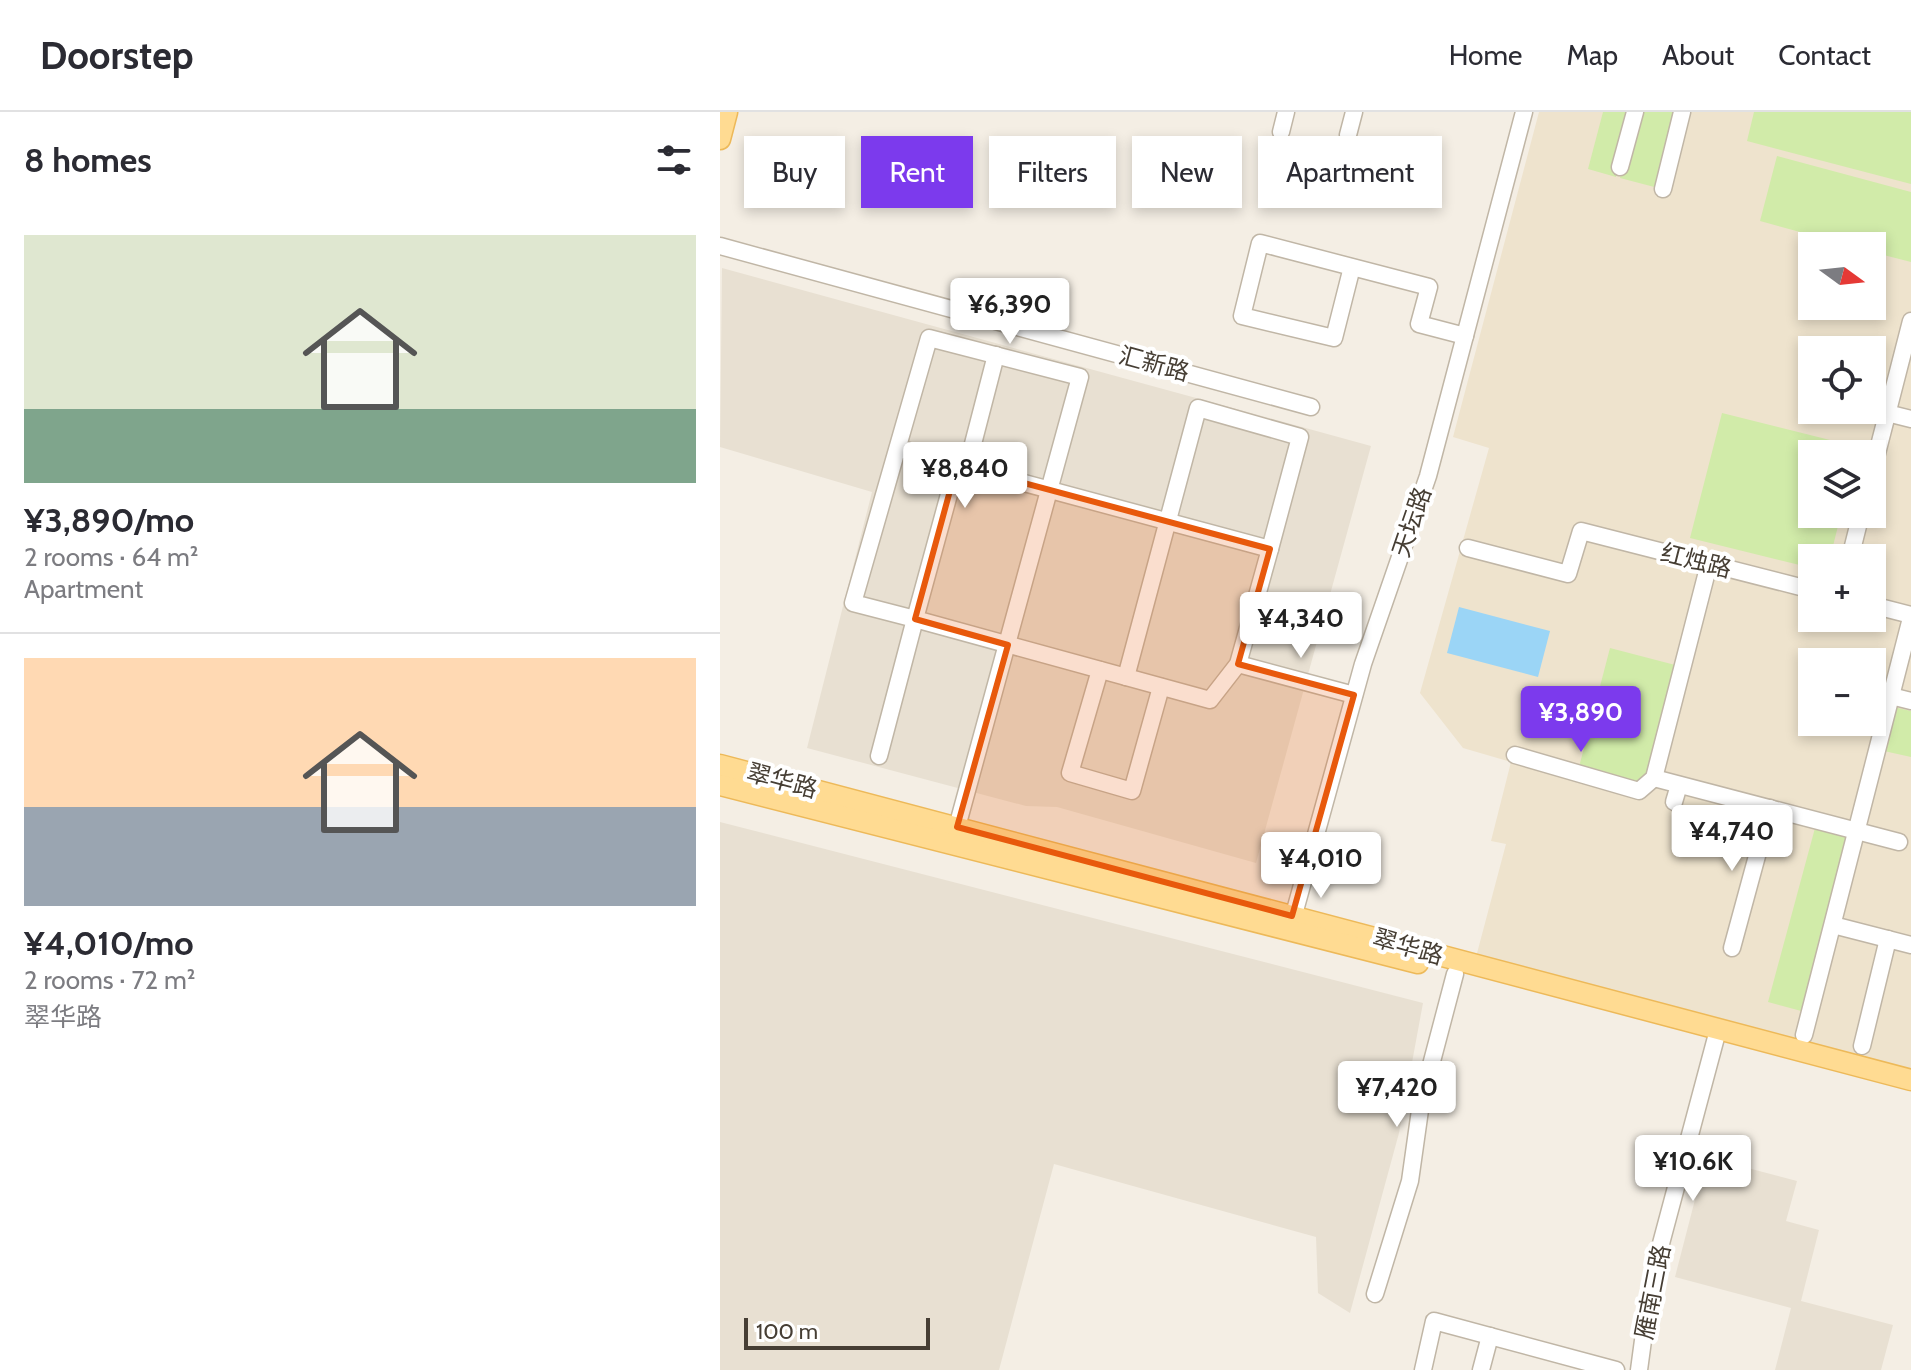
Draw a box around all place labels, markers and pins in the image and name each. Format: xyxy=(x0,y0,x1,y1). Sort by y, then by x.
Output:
pin: ¥6,390 xyxy=(945,278,1075,346)
pin: ¥8,840 xyxy=(900,442,1030,510)
pin: ¥4,340 xyxy=(1236,592,1366,660)
pin: ¥3,890 xyxy=(1516,686,1646,754)
pin: ¥4,740 xyxy=(1667,805,1797,873)
pin: ¥4,010 xyxy=(1256,832,1386,900)
pin: ¥7,420 xyxy=(1332,1061,1462,1129)
pin: ¥10.6K xyxy=(1628,1135,1758,1203)

